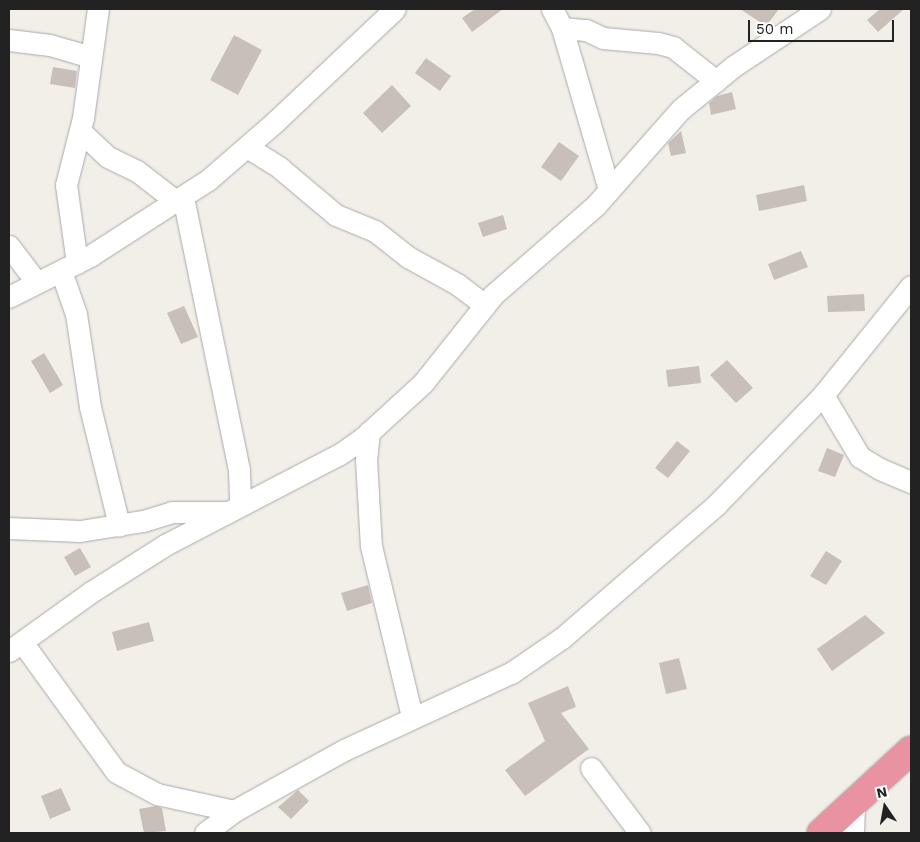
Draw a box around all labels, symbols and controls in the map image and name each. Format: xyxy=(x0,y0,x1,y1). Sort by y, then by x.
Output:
scale bar xyxy=(750,10,896,42)
text: 50 m xyxy=(756,20,793,38)
north arrow xyxy=(860,782,910,832)
text: N xyxy=(875,783,889,801)

